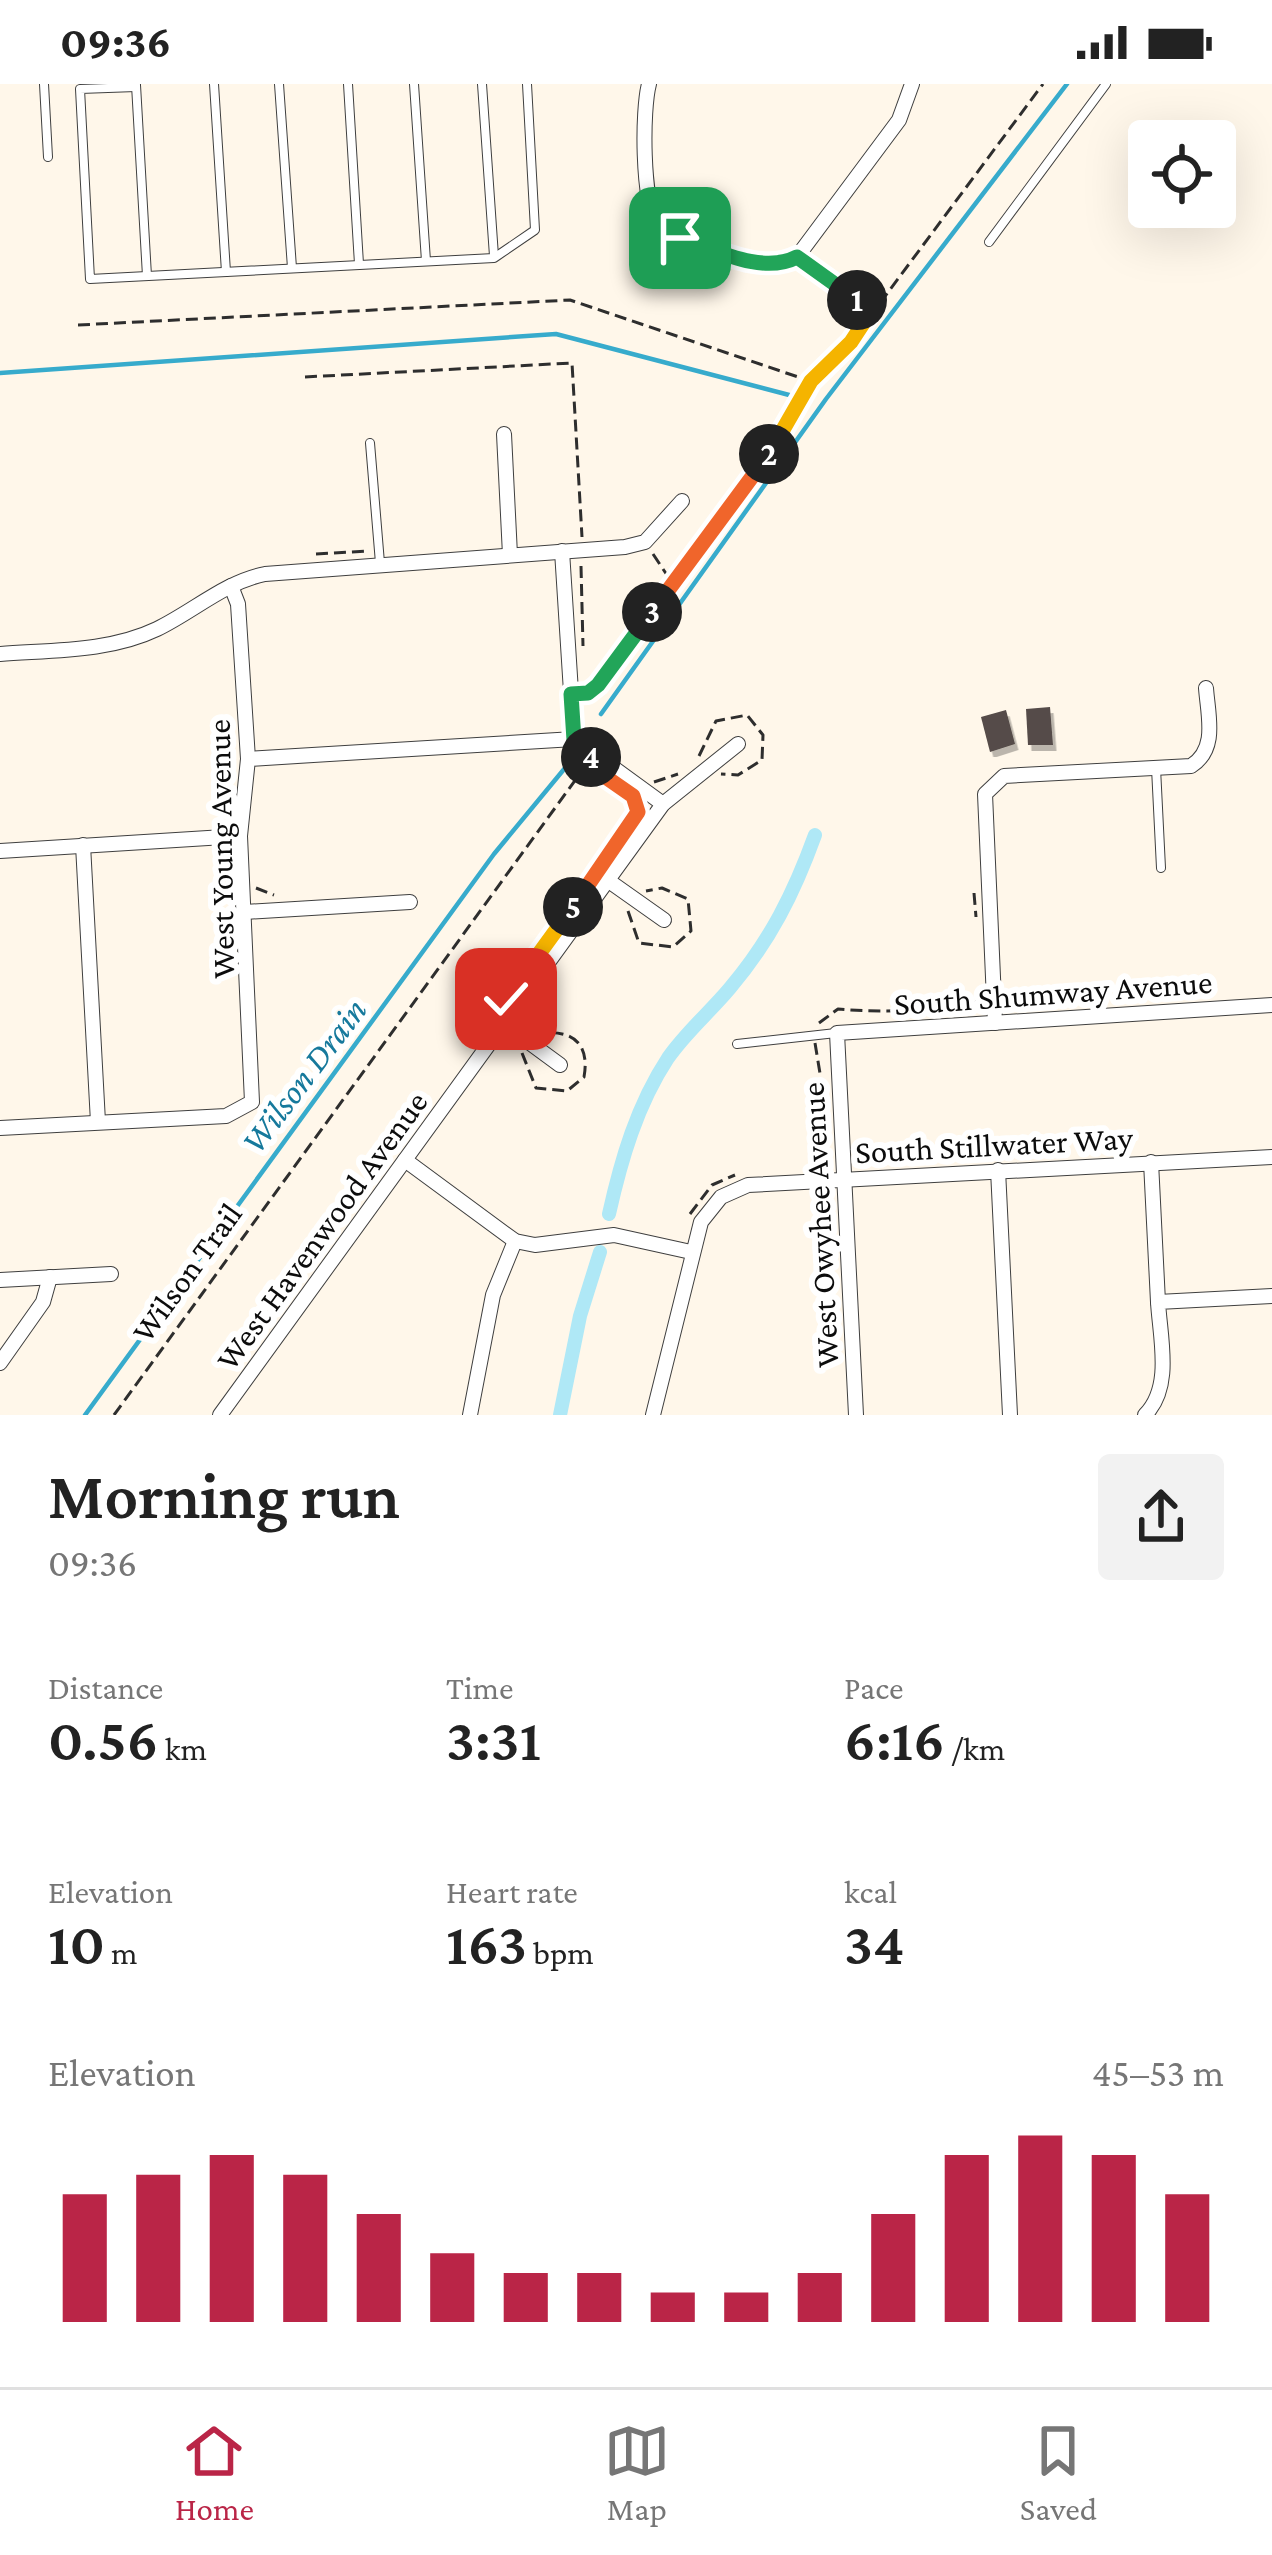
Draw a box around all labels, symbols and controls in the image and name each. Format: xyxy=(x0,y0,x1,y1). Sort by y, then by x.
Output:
text: 09:36 xyxy=(60,17,171,67)
map controls xyxy=(1128,120,1236,228)
button: locate xyxy=(1128,120,1236,228)
pin xyxy=(629,187,731,289)
icon: arrive xyxy=(647,205,713,271)
pin: 1 xyxy=(827,270,887,330)
text: 1 xyxy=(851,281,863,318)
pin: 2 xyxy=(739,424,799,484)
text: 2 xyxy=(761,435,777,472)
pin: 3 xyxy=(622,582,682,642)
text: 3 xyxy=(644,593,660,630)
street label: West Young Avenue xyxy=(200,719,241,979)
pin: 4 xyxy=(561,727,621,787)
text: 4 xyxy=(582,738,600,775)
pin: 5 xyxy=(543,877,603,937)
text: 5 xyxy=(565,888,581,925)
pin xyxy=(455,948,557,1050)
street label: South Shumway Avenue xyxy=(893,963,1213,1022)
icon: check xyxy=(473,966,539,1032)
water label: Wilson Drain xyxy=(233,990,375,1161)
street label: West Owyhee Avenue xyxy=(794,1081,845,1368)
street label: West Havenwood Avenue xyxy=(208,1084,435,1377)
street label: South Stillwater Way xyxy=(854,1119,1135,1170)
street label: Wilson Trail xyxy=(124,1196,249,1349)
button: share xyxy=(1098,1454,1224,1580)
text: Morning run xyxy=(48,1459,400,1532)
text: 09:36 xyxy=(48,1541,137,1584)
text: Distance xyxy=(48,1669,163,1706)
text: Time xyxy=(446,1669,514,1706)
text: Pace xyxy=(844,1669,903,1706)
text: 0.56 xyxy=(48,1706,158,1773)
text: 3:31 xyxy=(446,1706,541,1773)
text: 6:16 xyxy=(844,1706,945,1773)
text: km xyxy=(158,1730,207,1767)
text: /km xyxy=(945,1730,1005,1767)
text: Elevation xyxy=(48,1873,173,1910)
text: Heart rate xyxy=(446,1873,578,1910)
text: kcal xyxy=(844,1873,897,1910)
text: 10 xyxy=(48,1910,105,1977)
text: 163 xyxy=(446,1910,527,1977)
text: 34 xyxy=(844,1910,905,1977)
text: m xyxy=(105,1934,138,1971)
text: bpm xyxy=(527,1934,594,1971)
text: Elevation xyxy=(48,2051,196,2094)
text: 45–53 m xyxy=(1092,2051,1224,2094)
tab: Home xyxy=(175,2418,254,2527)
tab: Map xyxy=(604,2418,670,2527)
tab: Saved xyxy=(1020,2418,1097,2527)

